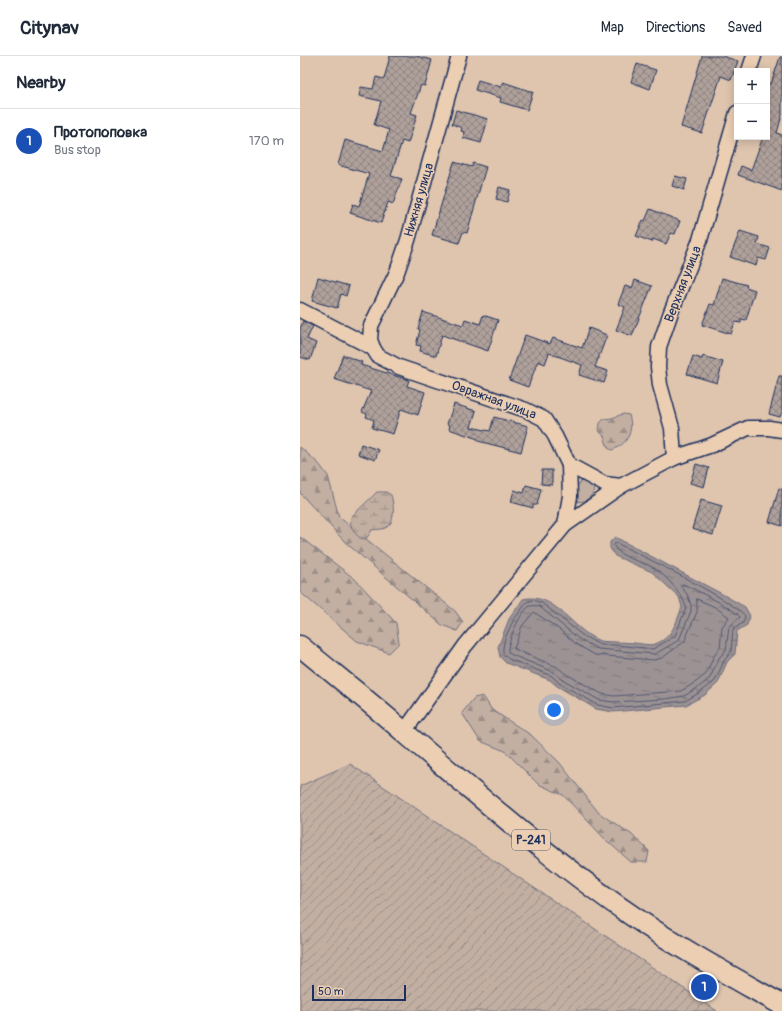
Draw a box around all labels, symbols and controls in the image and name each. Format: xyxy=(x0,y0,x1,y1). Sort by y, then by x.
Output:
text: Citynav xyxy=(20,16,79,40)
text: Map xyxy=(601,19,624,36)
text: Directions xyxy=(646,19,705,36)
text: Saved xyxy=(727,19,762,36)
map controls xyxy=(734,68,770,140)
button: + xyxy=(734,68,770,104)
text: Nearby xyxy=(16,72,65,93)
button: − xyxy=(734,104,770,140)
text: Протопоповка xyxy=(54,123,147,142)
text: 1 xyxy=(26,133,32,149)
text: 170 m xyxy=(249,133,284,149)
text: Bus stop xyxy=(54,142,101,158)
street label: Нижняя улица xyxy=(401,161,437,239)
street label: Верхняя улица xyxy=(661,244,705,324)
street label: Овражная улица xyxy=(449,377,539,423)
your location xyxy=(544,700,564,720)
road number: Р-241 xyxy=(512,830,550,850)
pin: 1 xyxy=(691,972,717,1002)
scale bar xyxy=(312,983,406,1002)
text: 50 m xyxy=(318,985,344,998)

